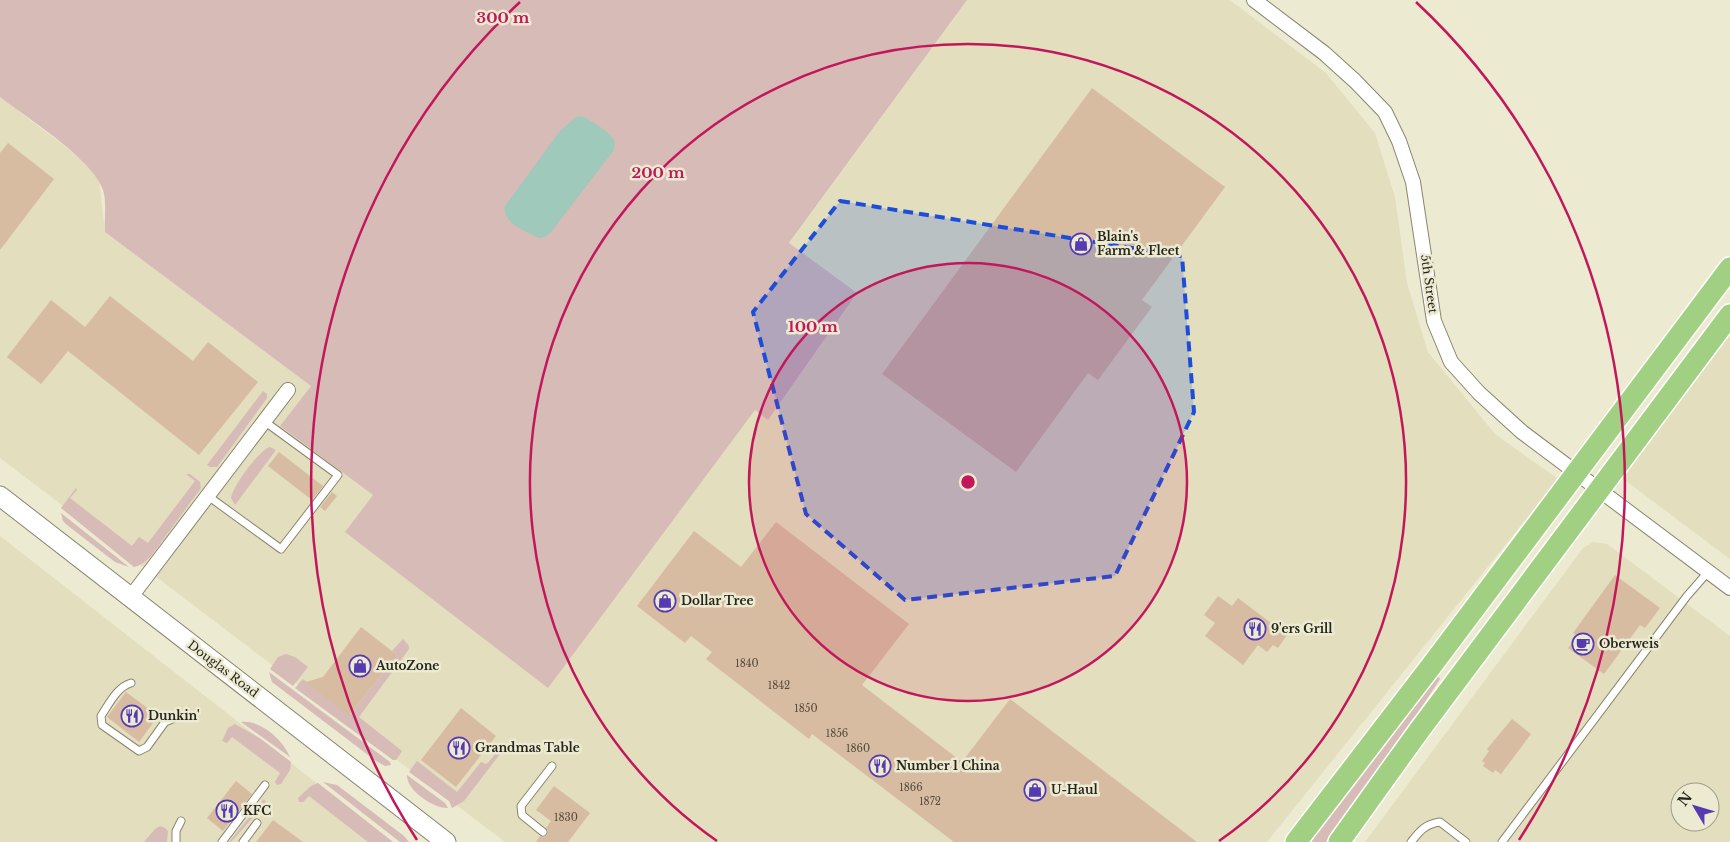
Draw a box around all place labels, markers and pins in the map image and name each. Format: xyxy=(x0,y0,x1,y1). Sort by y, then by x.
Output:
place label: Blain's Farm & Fleet xyxy=(1097,229,1180,258)
shop icon: Blain's Farm & Fleet xyxy=(1069,232,1093,256)
centre of rings xyxy=(959,473,977,491)
shop icon: Dollar Tree xyxy=(653,589,677,613)
place label: Dollar Tree xyxy=(681,593,753,608)
restaurant icon: 9'ers Grill xyxy=(1243,617,1267,641)
place label: 9'ers Grill xyxy=(1271,621,1333,636)
cafe icon: Oberweis xyxy=(1571,632,1595,656)
place label: Oberweis xyxy=(1599,636,1659,651)
shop icon: AutoZone xyxy=(348,654,372,678)
place label: AutoZone xyxy=(375,658,439,673)
restaurant icon: Dunkin' xyxy=(120,704,144,728)
place label: Dunkin' xyxy=(148,708,200,723)
restaurant icon: Grandmas Table xyxy=(447,736,471,760)
place label: Grandmas Table xyxy=(475,740,580,755)
restaurant icon: Number 1 China xyxy=(868,754,892,778)
place label: Number 1 China xyxy=(896,758,1000,773)
shop icon: U-Haul xyxy=(1023,778,1047,802)
place label: U-Haul xyxy=(1051,782,1099,797)
restaurant icon: KFC xyxy=(215,799,239,823)
place label: KFC xyxy=(243,803,271,818)

